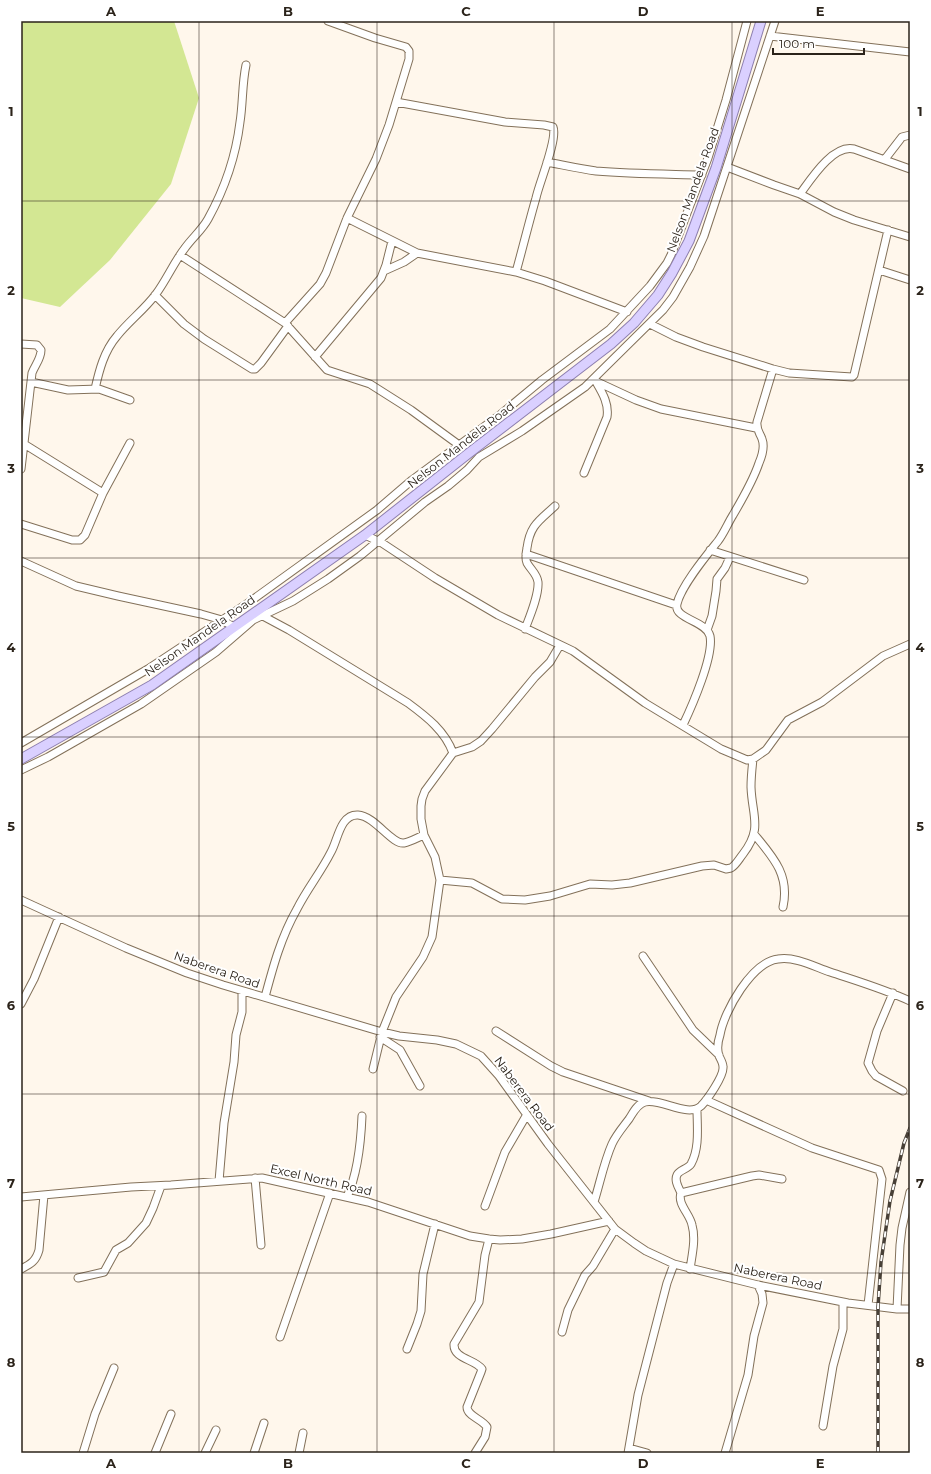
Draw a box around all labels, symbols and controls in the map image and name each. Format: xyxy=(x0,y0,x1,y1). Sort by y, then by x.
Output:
text: A xyxy=(105,3,117,19)
text: B xyxy=(283,3,293,19)
text: C xyxy=(461,3,471,19)
text: D xyxy=(638,3,649,19)
text: E xyxy=(816,3,825,19)
scale bar xyxy=(773,30,864,56)
text: 100 m xyxy=(779,36,815,51)
text: 1 xyxy=(8,103,14,119)
text: 1 xyxy=(917,103,923,119)
street label: Nelson Mandela Road xyxy=(663,125,722,254)
text: 2 xyxy=(7,282,15,298)
text: 2 xyxy=(916,282,924,298)
street label: Nelson Mandela Road xyxy=(404,398,517,491)
text: 3 xyxy=(6,460,15,476)
text: 3 xyxy=(915,460,924,476)
street label: Nelson Mandela Road xyxy=(141,592,258,680)
text: 4 xyxy=(7,639,16,655)
text: 4 xyxy=(916,639,925,655)
text: 5 xyxy=(7,818,15,834)
text: 5 xyxy=(916,818,924,834)
street label: Naberera Road xyxy=(172,948,262,991)
text: 6 xyxy=(7,997,16,1013)
text: 6 xyxy=(916,997,925,1013)
street label: Naberera Road xyxy=(491,1053,557,1134)
street label: Excel North Road xyxy=(269,1160,374,1199)
text: 7 xyxy=(7,1175,15,1191)
text: 7 xyxy=(916,1175,924,1191)
street label: Naberera Road xyxy=(732,1260,824,1293)
text: 8 xyxy=(7,1354,16,1370)
text: 8 xyxy=(916,1354,925,1370)
text: A xyxy=(105,1455,117,1471)
text: B xyxy=(283,1455,293,1471)
text: C xyxy=(461,1455,471,1471)
text: D xyxy=(638,1455,649,1471)
text: E xyxy=(816,1455,825,1471)

